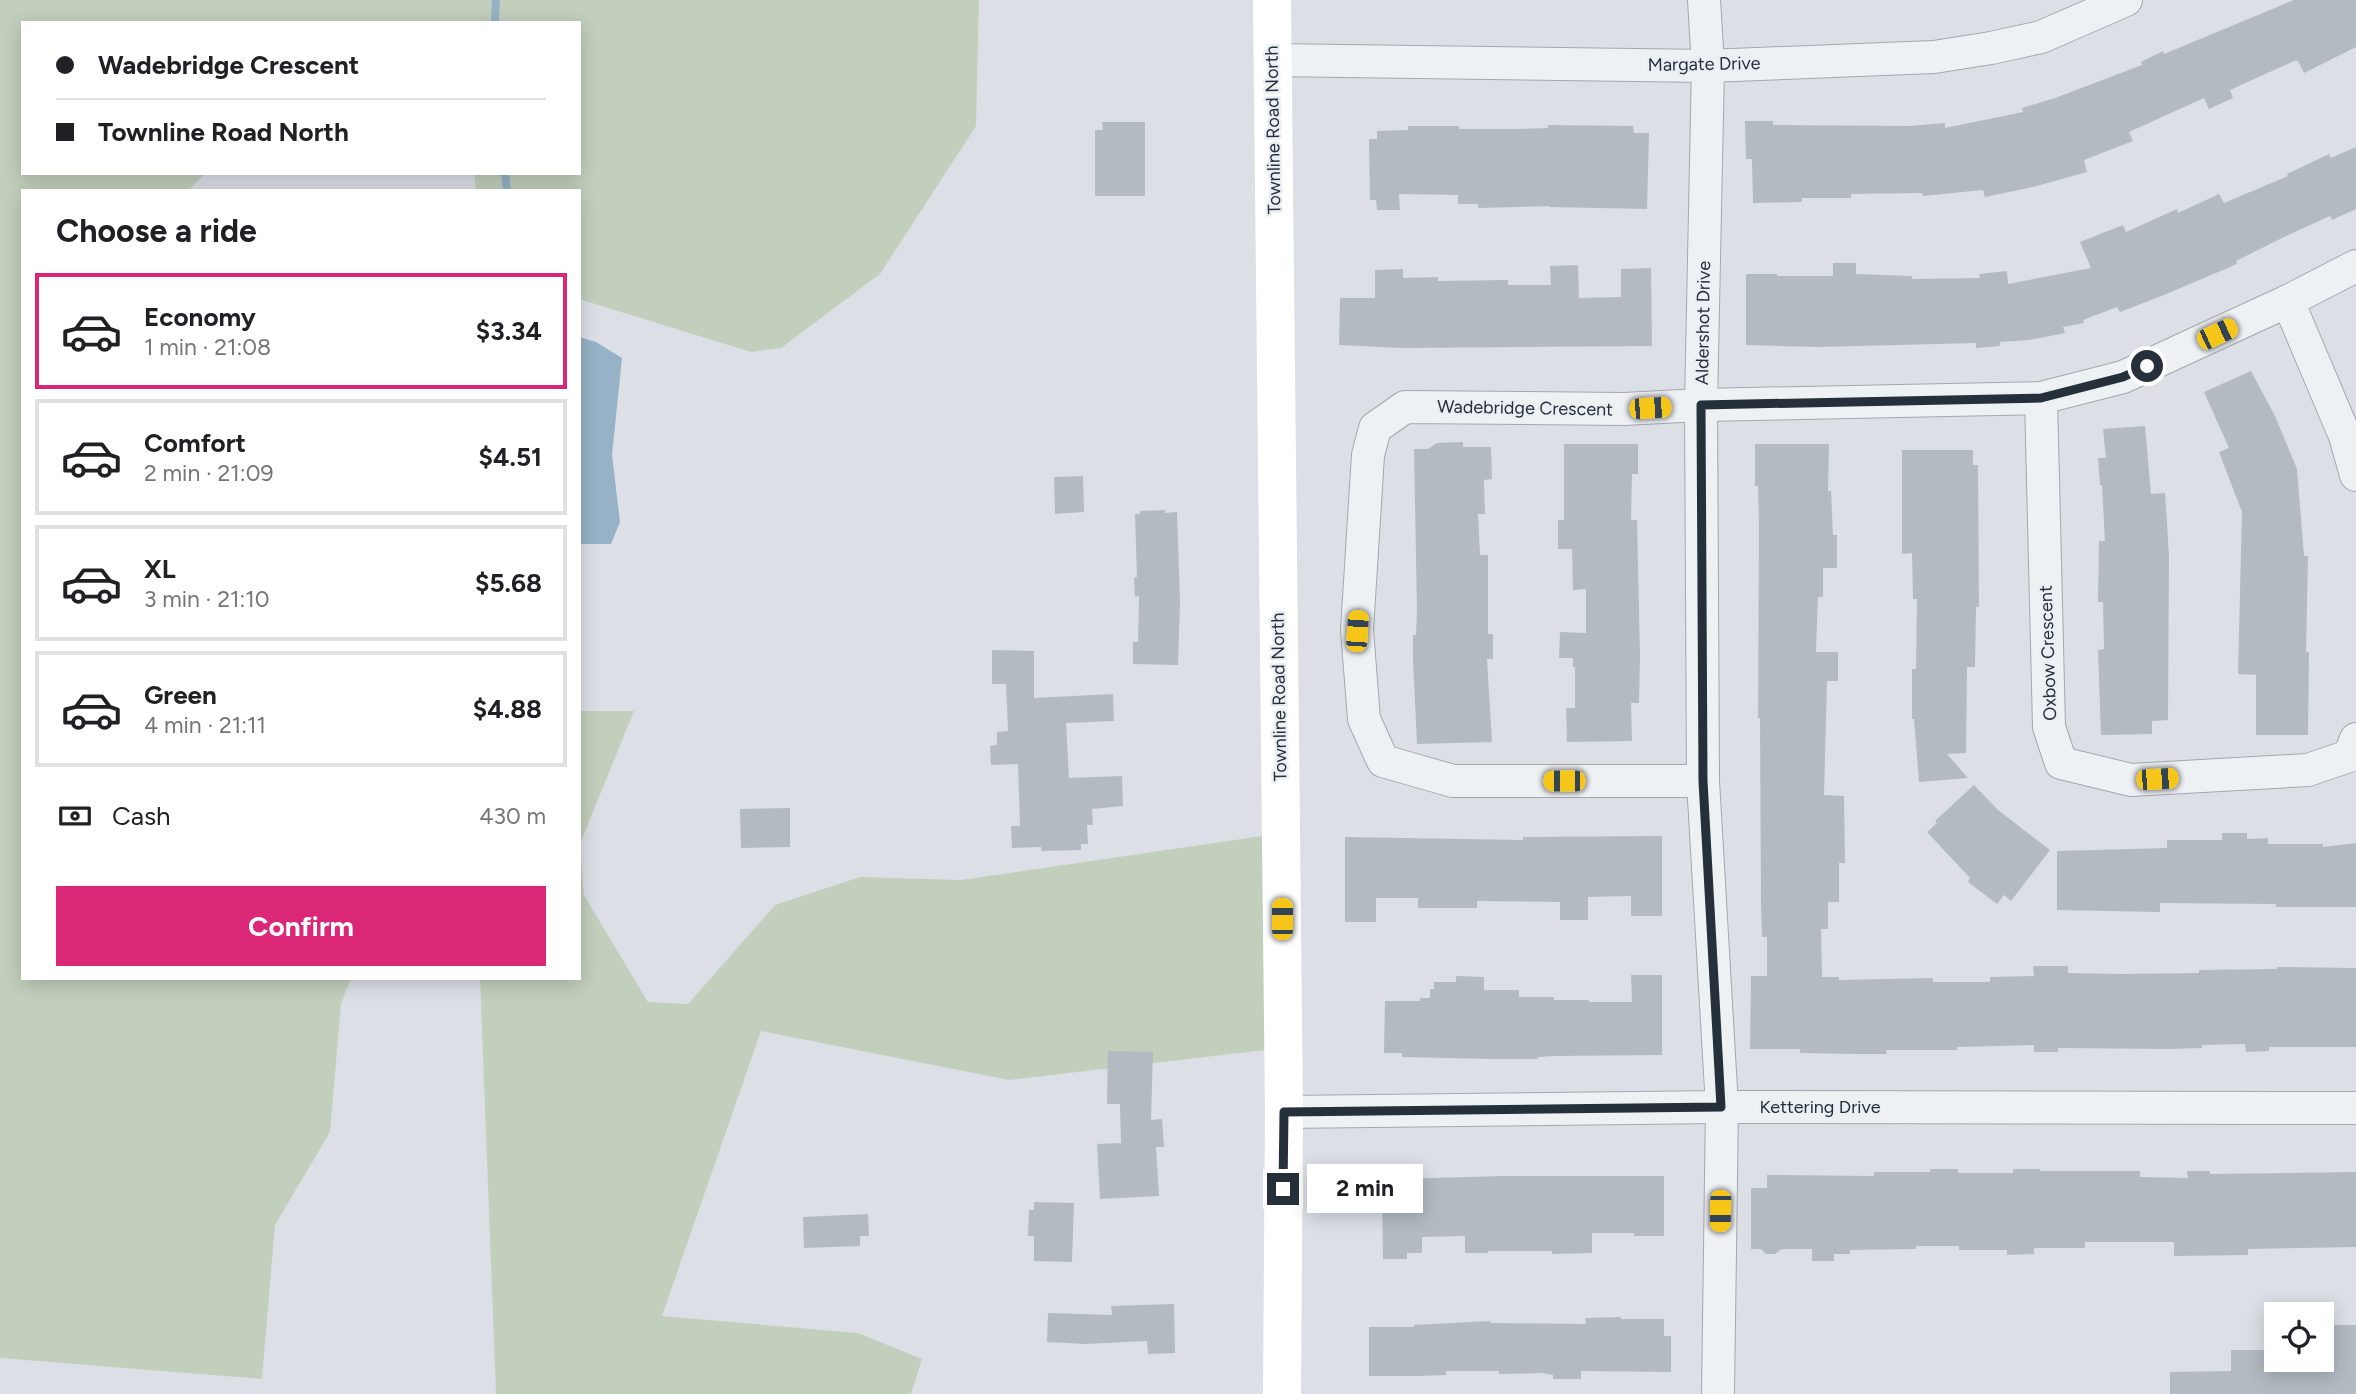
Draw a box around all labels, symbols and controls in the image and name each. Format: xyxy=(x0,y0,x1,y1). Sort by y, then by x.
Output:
street label: Townline Road North xyxy=(1261,45,1285,215)
text: Wadebridge Crescent xyxy=(98,49,359,81)
street label: Margate Drive xyxy=(1647,52,1761,76)
text: Townline Road North xyxy=(98,116,349,148)
text: Choose a ride xyxy=(56,212,257,250)
street label: Aldershot Drive xyxy=(1691,260,1715,385)
icon: car xyxy=(60,300,123,363)
text: Economy xyxy=(144,301,256,333)
text: $3.34 xyxy=(476,315,542,347)
car xyxy=(2194,316,2241,352)
text: 1 min · 21:08 xyxy=(144,333,271,361)
route start xyxy=(2131,350,2163,382)
street label: Wadebridge Crescent xyxy=(1437,395,1613,421)
car xyxy=(1629,396,1672,420)
icon: car xyxy=(60,426,123,489)
text: Comfort xyxy=(144,427,246,459)
text: $4.51 xyxy=(479,441,542,473)
text: 2 min · 21:09 xyxy=(144,459,273,487)
icon: car xyxy=(60,552,123,615)
text: XL xyxy=(144,553,176,585)
text: $5.68 xyxy=(475,567,542,599)
text: 3 min · 21:10 xyxy=(144,585,270,613)
street label: Oxbow Crescent xyxy=(2035,585,2061,721)
car xyxy=(1346,609,1369,653)
street label: Townline Road North xyxy=(1267,612,1291,782)
icon: car xyxy=(60,678,123,741)
text: Green xyxy=(144,679,217,711)
text: $4.88 xyxy=(473,693,542,725)
text: 4 min · 21:11 xyxy=(144,711,266,739)
car xyxy=(2136,767,2179,791)
car xyxy=(1544,771,1586,792)
icon: cash xyxy=(56,797,94,835)
text: Cash xyxy=(112,800,171,832)
text: 430 m xyxy=(479,802,546,830)
button: Confirm xyxy=(56,886,546,966)
car xyxy=(1272,898,1293,940)
street label: Kettering Drive xyxy=(1760,1096,1881,1118)
callout: 2 min xyxy=(1308,1164,1423,1214)
route end xyxy=(1267,1173,1299,1205)
text: 2 min xyxy=(1336,1174,1394,1202)
car xyxy=(1710,1190,1731,1232)
map controls xyxy=(2264,1302,2334,1372)
button: locate xyxy=(2264,1302,2334,1372)

